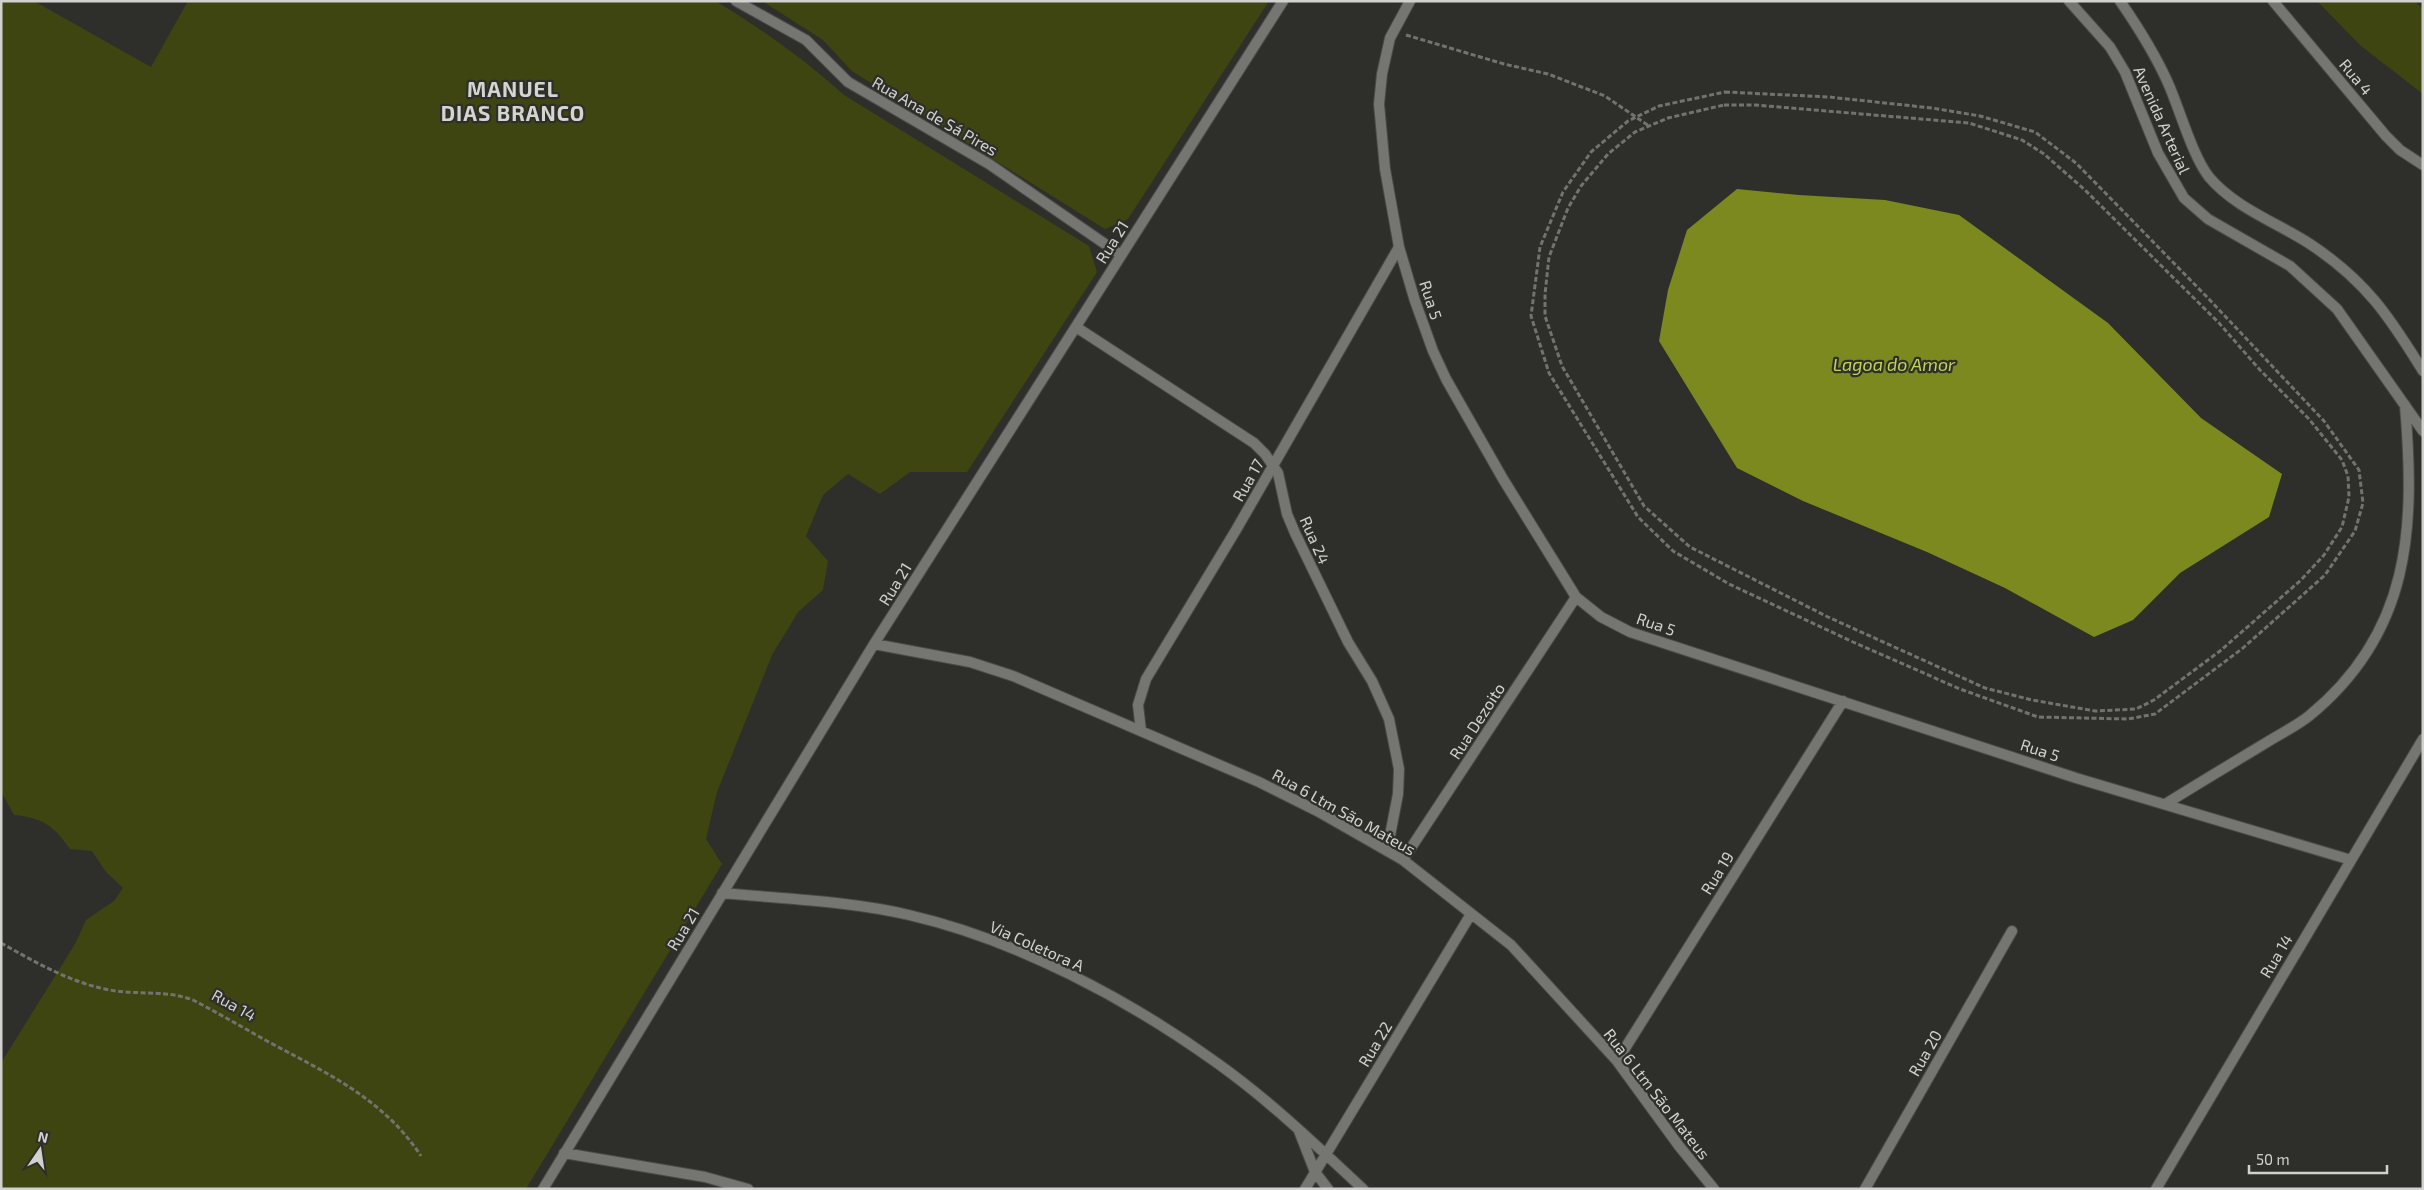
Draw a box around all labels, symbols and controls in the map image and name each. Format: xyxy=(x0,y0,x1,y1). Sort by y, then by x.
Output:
street label: Rua 4 xyxy=(2336,55,2377,99)
street label: Avenida Arterial xyxy=(2130,63,2195,177)
street label: Rua Ana de Sá Pires xyxy=(869,72,1001,159)
district label: MANUEL DIAS BRANCO xyxy=(441,76,585,125)
street label: Rua 21 xyxy=(1091,217,1132,267)
street label: Rua 5 xyxy=(1416,278,1447,322)
water label: Lagoa do Amor xyxy=(1833,353,1956,375)
street label: Rua 17 xyxy=(1228,455,1267,504)
street label: Rua 24 xyxy=(1297,513,1334,567)
street label: Rua 21 xyxy=(874,559,915,609)
street label: Rua 5 xyxy=(1634,608,1678,639)
street label: Rua Dezoito xyxy=(1445,679,1508,762)
street label: Rua 5 xyxy=(2018,734,2062,765)
street label: Rua 6 Ltm São Mateus xyxy=(1269,764,1419,859)
street label: Rua 19 xyxy=(1696,848,1737,898)
street label: Rua 21 xyxy=(662,904,703,954)
street label: Via Coletora A xyxy=(987,916,1087,975)
street label: Rua 14 xyxy=(2255,930,2296,981)
street label: Rua 14 xyxy=(209,985,260,1024)
street label: Rua 22 xyxy=(1354,1018,1395,1070)
street label: Rua 6 Ltm São Mateus xyxy=(1600,1025,1714,1163)
street label: Rua 20 xyxy=(1904,1026,1945,1079)
north arrow xyxy=(15,1125,65,1175)
text: N xyxy=(36,1127,50,1146)
scale bar xyxy=(2249,1142,2386,1174)
text: 50 m xyxy=(2256,1150,2290,1168)

